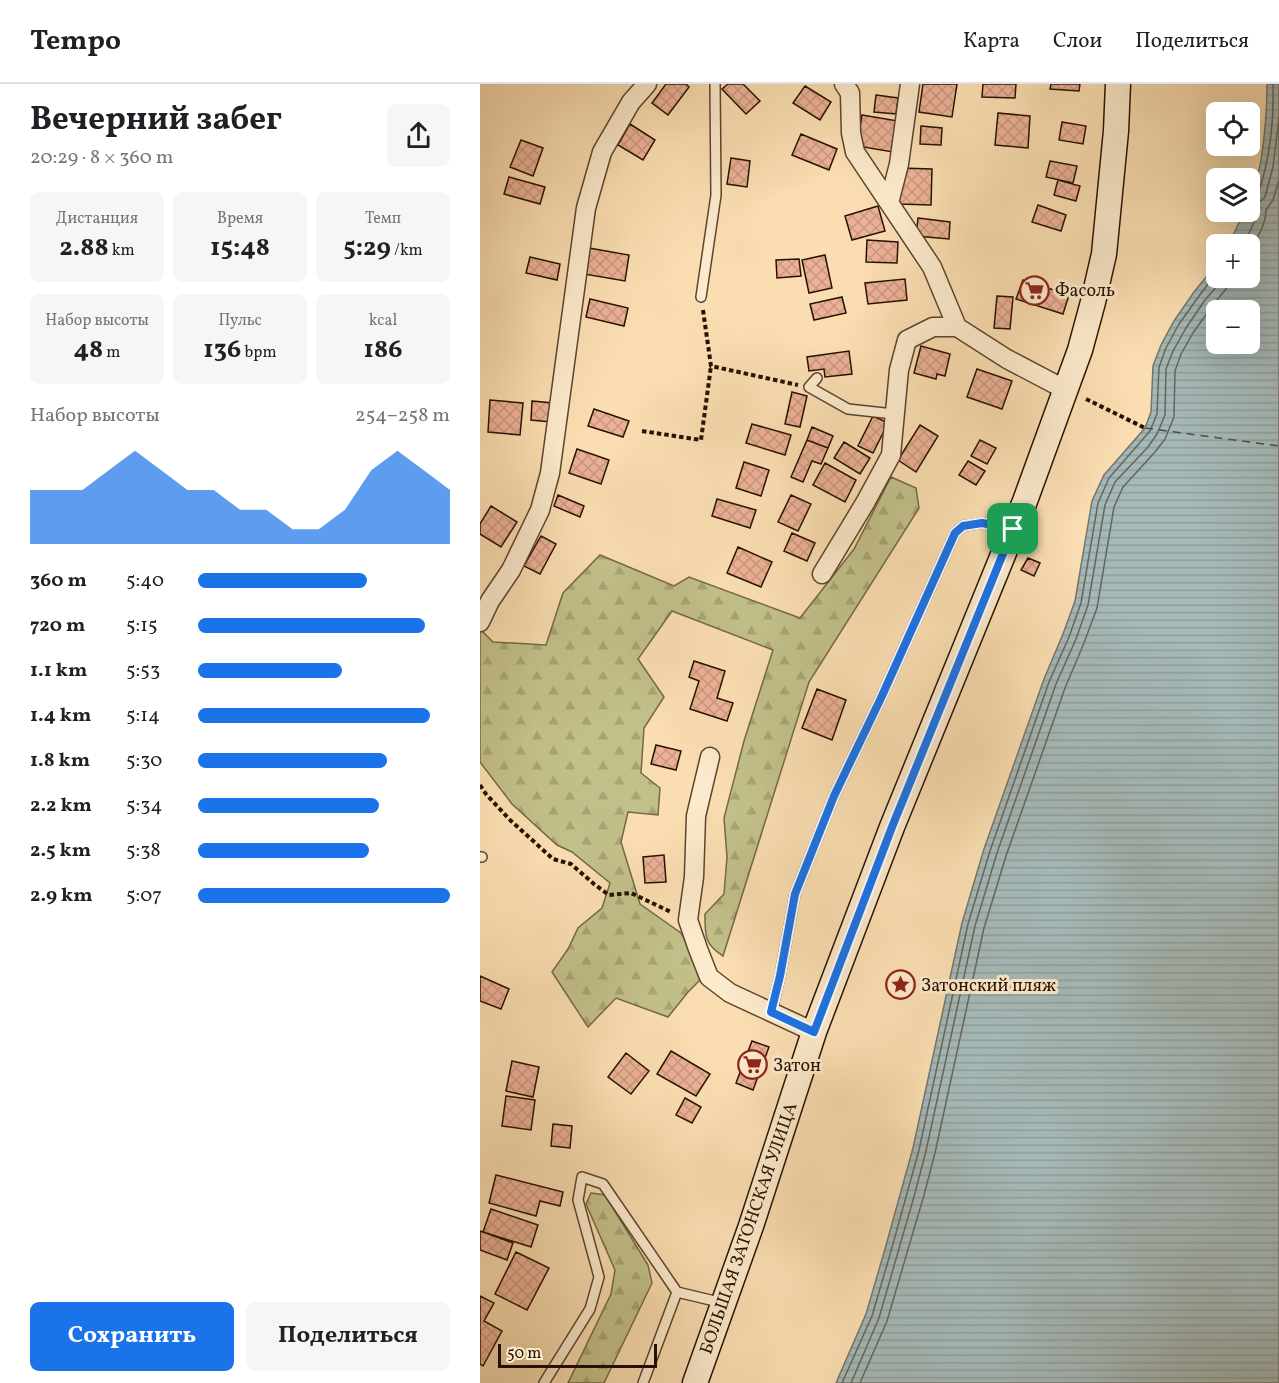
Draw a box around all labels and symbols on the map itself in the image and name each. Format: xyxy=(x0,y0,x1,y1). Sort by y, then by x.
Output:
supermarket icon: Фасоль xyxy=(1018,274,1050,306)
place label: Фасоль xyxy=(1055,279,1115,304)
pin xyxy=(987,503,1038,554)
place icon: Затонский пляж xyxy=(884,969,916,1001)
place label: Затонский пляж xyxy=(921,974,1056,999)
supermarket icon: Затон xyxy=(736,1049,768,1081)
place label: Затон xyxy=(773,1054,821,1079)
street label: БОЛЬШАЯ ЗАТОНСКАЯ УЛИЦА xyxy=(694,1099,804,1358)
scale bar xyxy=(498,1341,657,1368)

